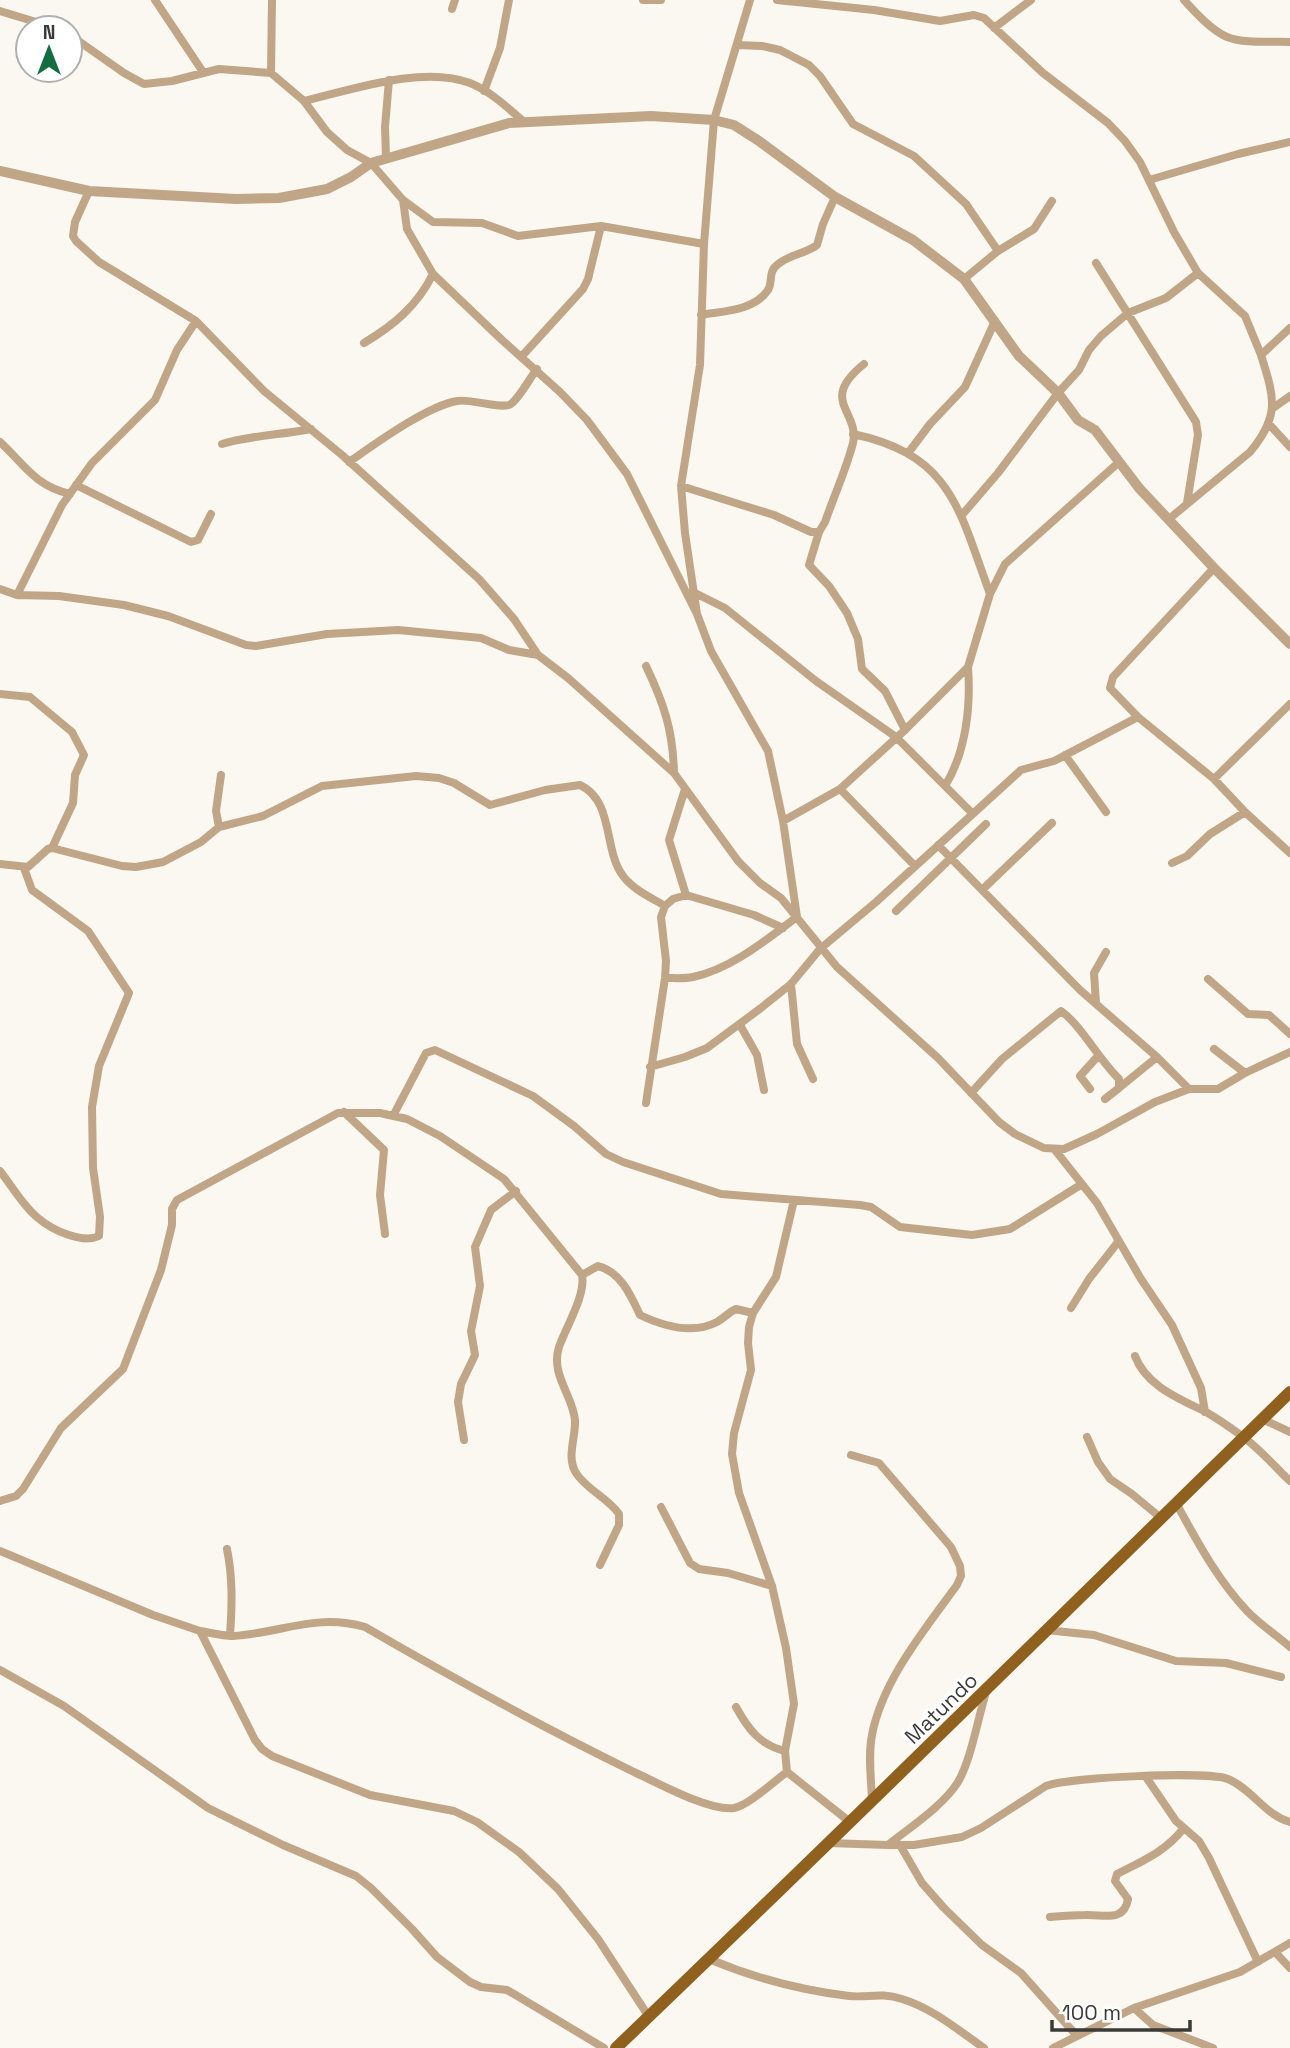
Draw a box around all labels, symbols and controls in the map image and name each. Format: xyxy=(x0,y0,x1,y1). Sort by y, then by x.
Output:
north arrow xyxy=(14,14,84,84)
text: N xyxy=(43,20,55,45)
street label: Matundo xyxy=(899,1667,983,1749)
scale bar xyxy=(1052,1988,1190,2032)
text: 100 m xyxy=(1062,1999,1121,2026)

